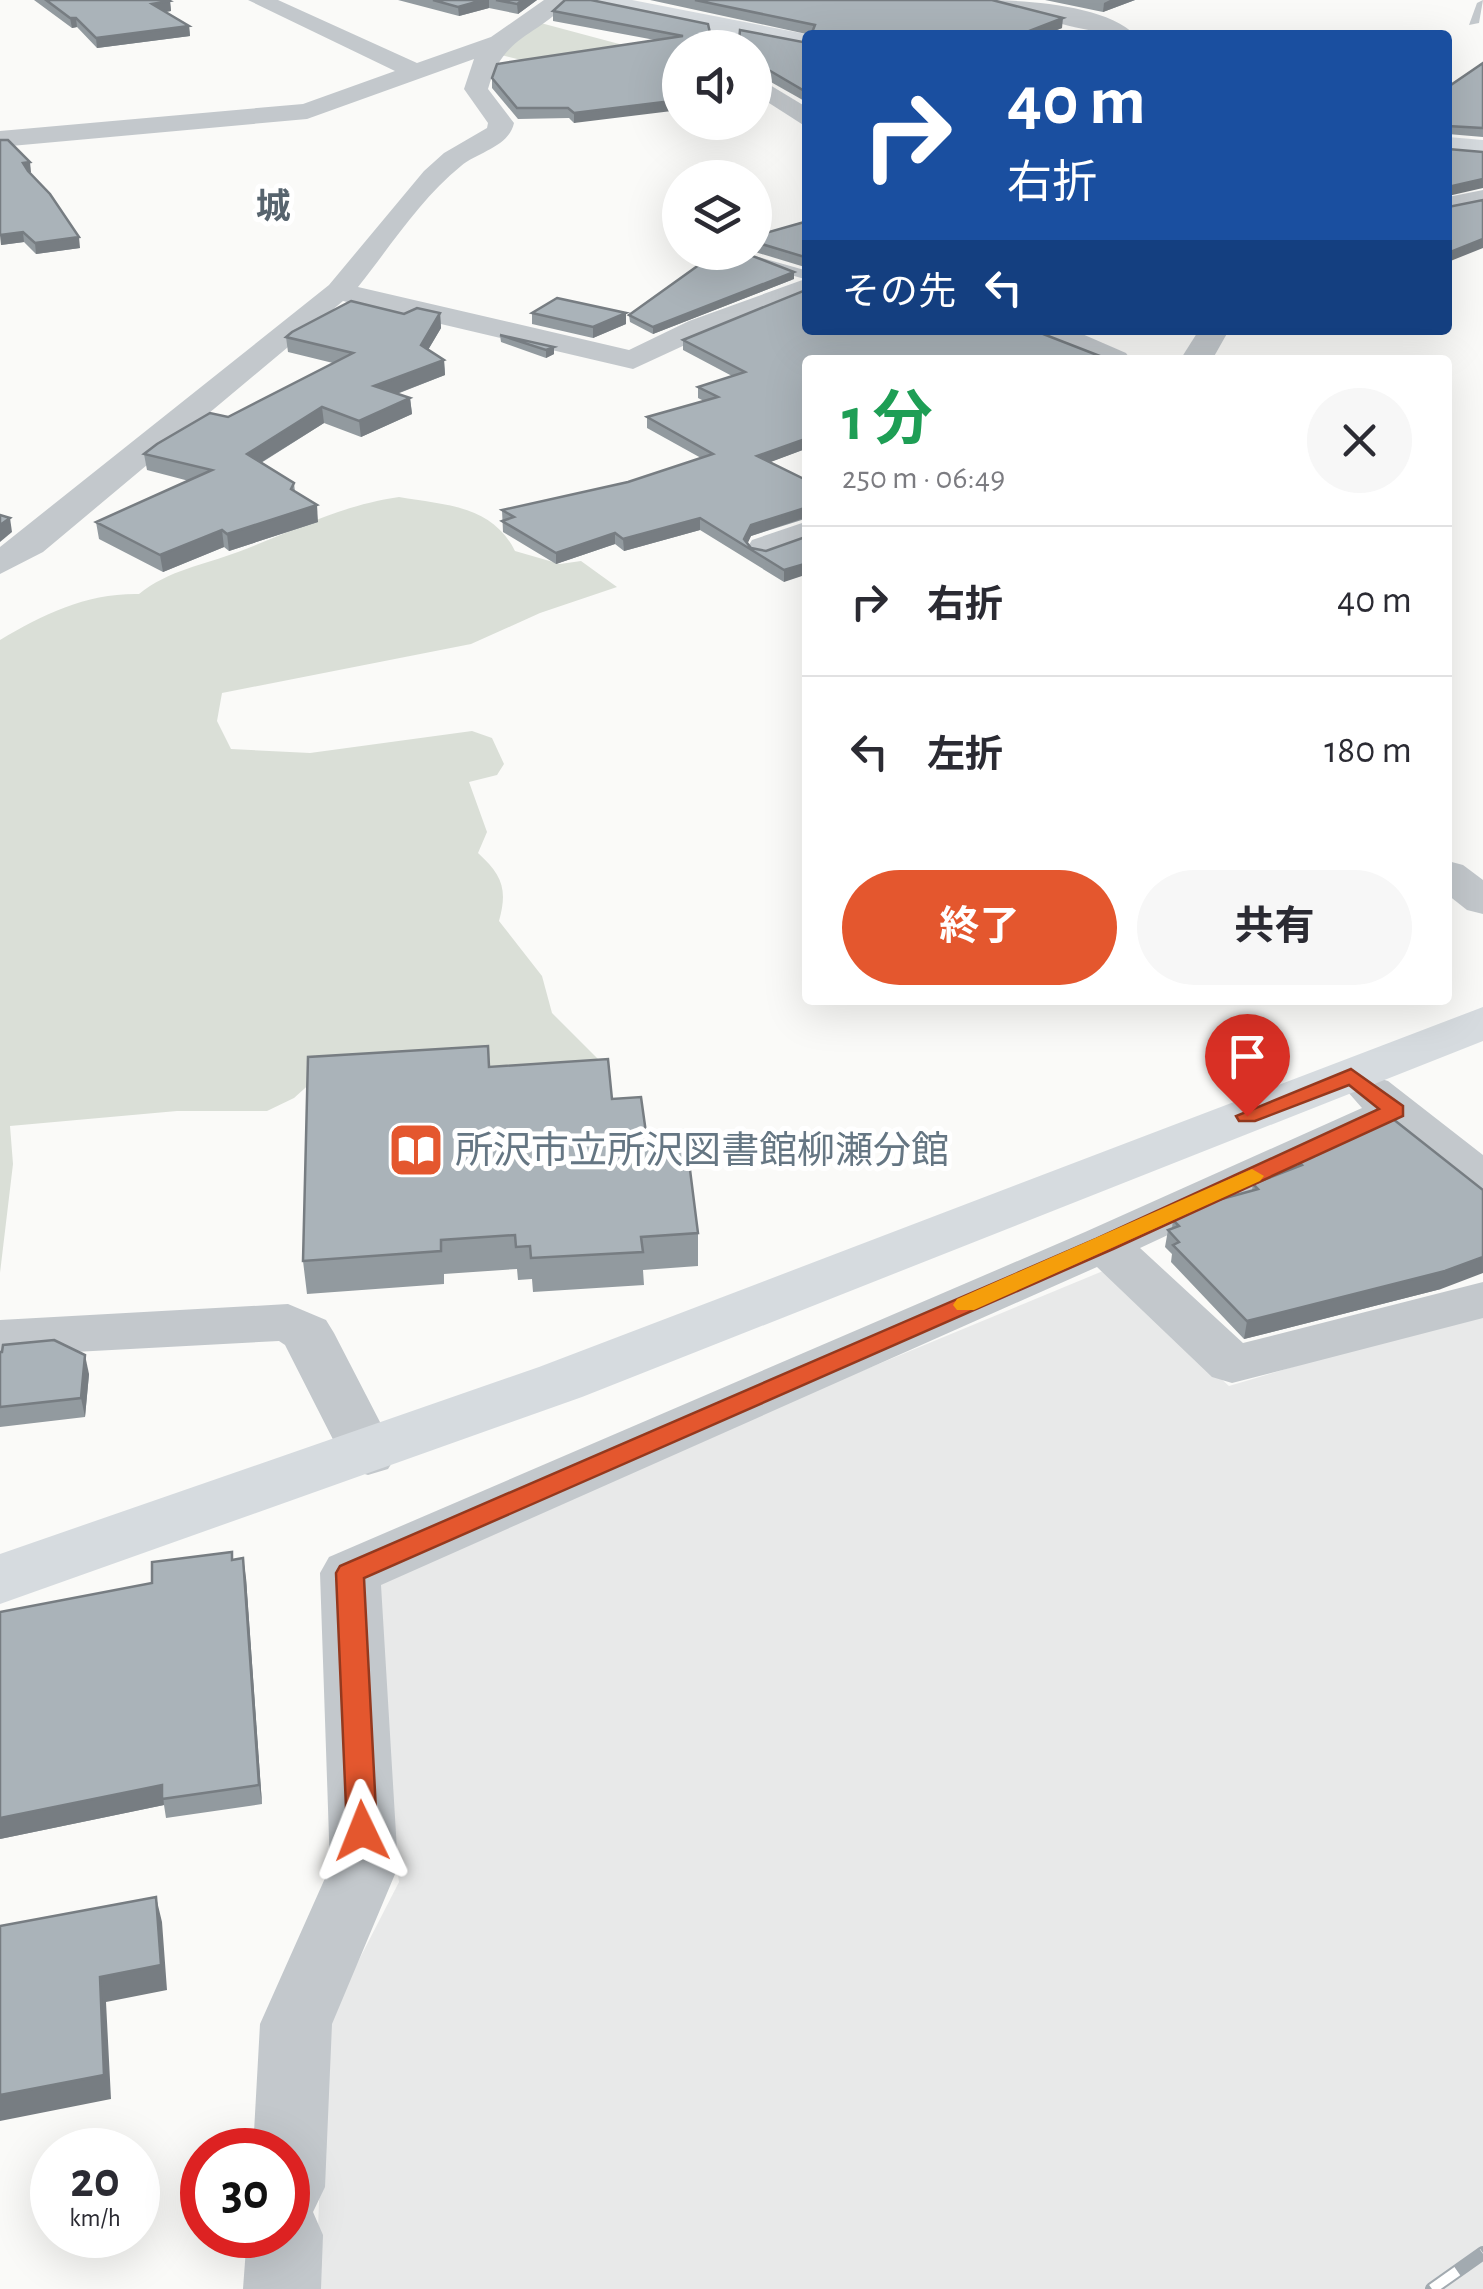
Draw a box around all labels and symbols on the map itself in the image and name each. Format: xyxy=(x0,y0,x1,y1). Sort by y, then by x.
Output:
district label: 城 xyxy=(255,188,291,225)
pin xyxy=(1205,1014,1290,1117)
library icon: 所沢市立所沢図書館柳瀬分館 xyxy=(386,1120,446,1180)
place label: 所沢市立所沢図書館柳瀬分館 xyxy=(455,1130,949,1171)
position arrow xyxy=(310,1779,414,1883)
speed limit sign: 30 xyxy=(180,2128,310,2258)

